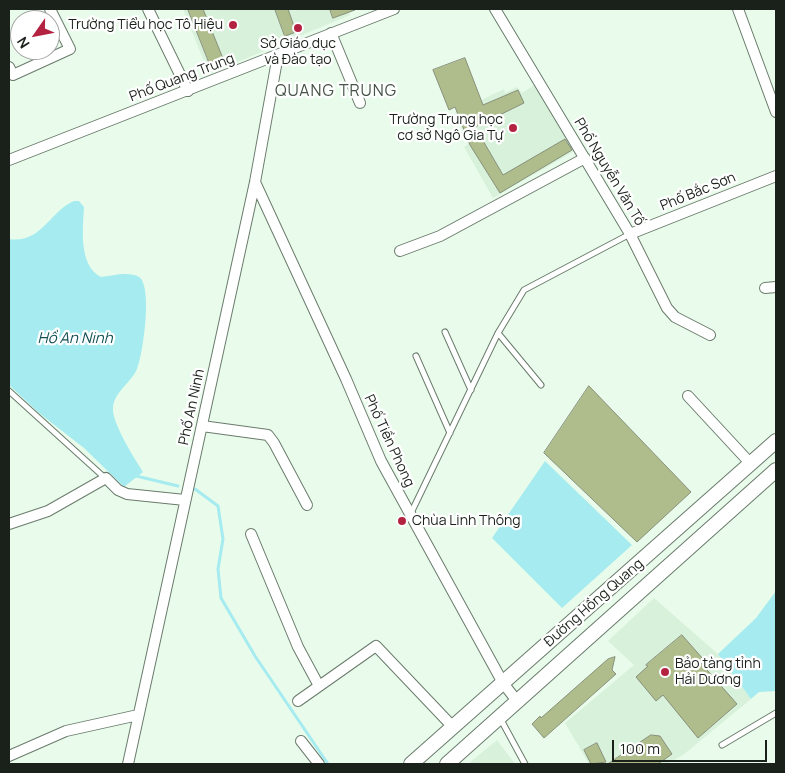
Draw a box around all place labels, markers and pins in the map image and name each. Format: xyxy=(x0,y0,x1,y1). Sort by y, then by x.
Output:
place label: Trường Tiểu học Tô Hiệu xyxy=(68,17,223,33)
marker: Trường Tiểu học Tô Hiệu xyxy=(227,19,239,31)
marker: Sở Giáo dục và Đào tạo xyxy=(292,22,304,34)
place label: Sở Giáo dục và Đào tạo xyxy=(260,36,336,68)
place label: Trường Trung học cơ sở Ngô Gia Tự xyxy=(389,112,503,144)
marker: Trường Trung học cơ sở Ngô Gia Tự xyxy=(507,122,519,134)
place label: Chùa Linh Thông xyxy=(412,513,521,529)
marker: Chùa Linh Thông xyxy=(396,515,408,527)
place label: Bảo tàng tỉnh Hải Dương xyxy=(675,656,761,689)
marker: Bảo tàng tỉnh Hải Dương xyxy=(659,666,671,678)

